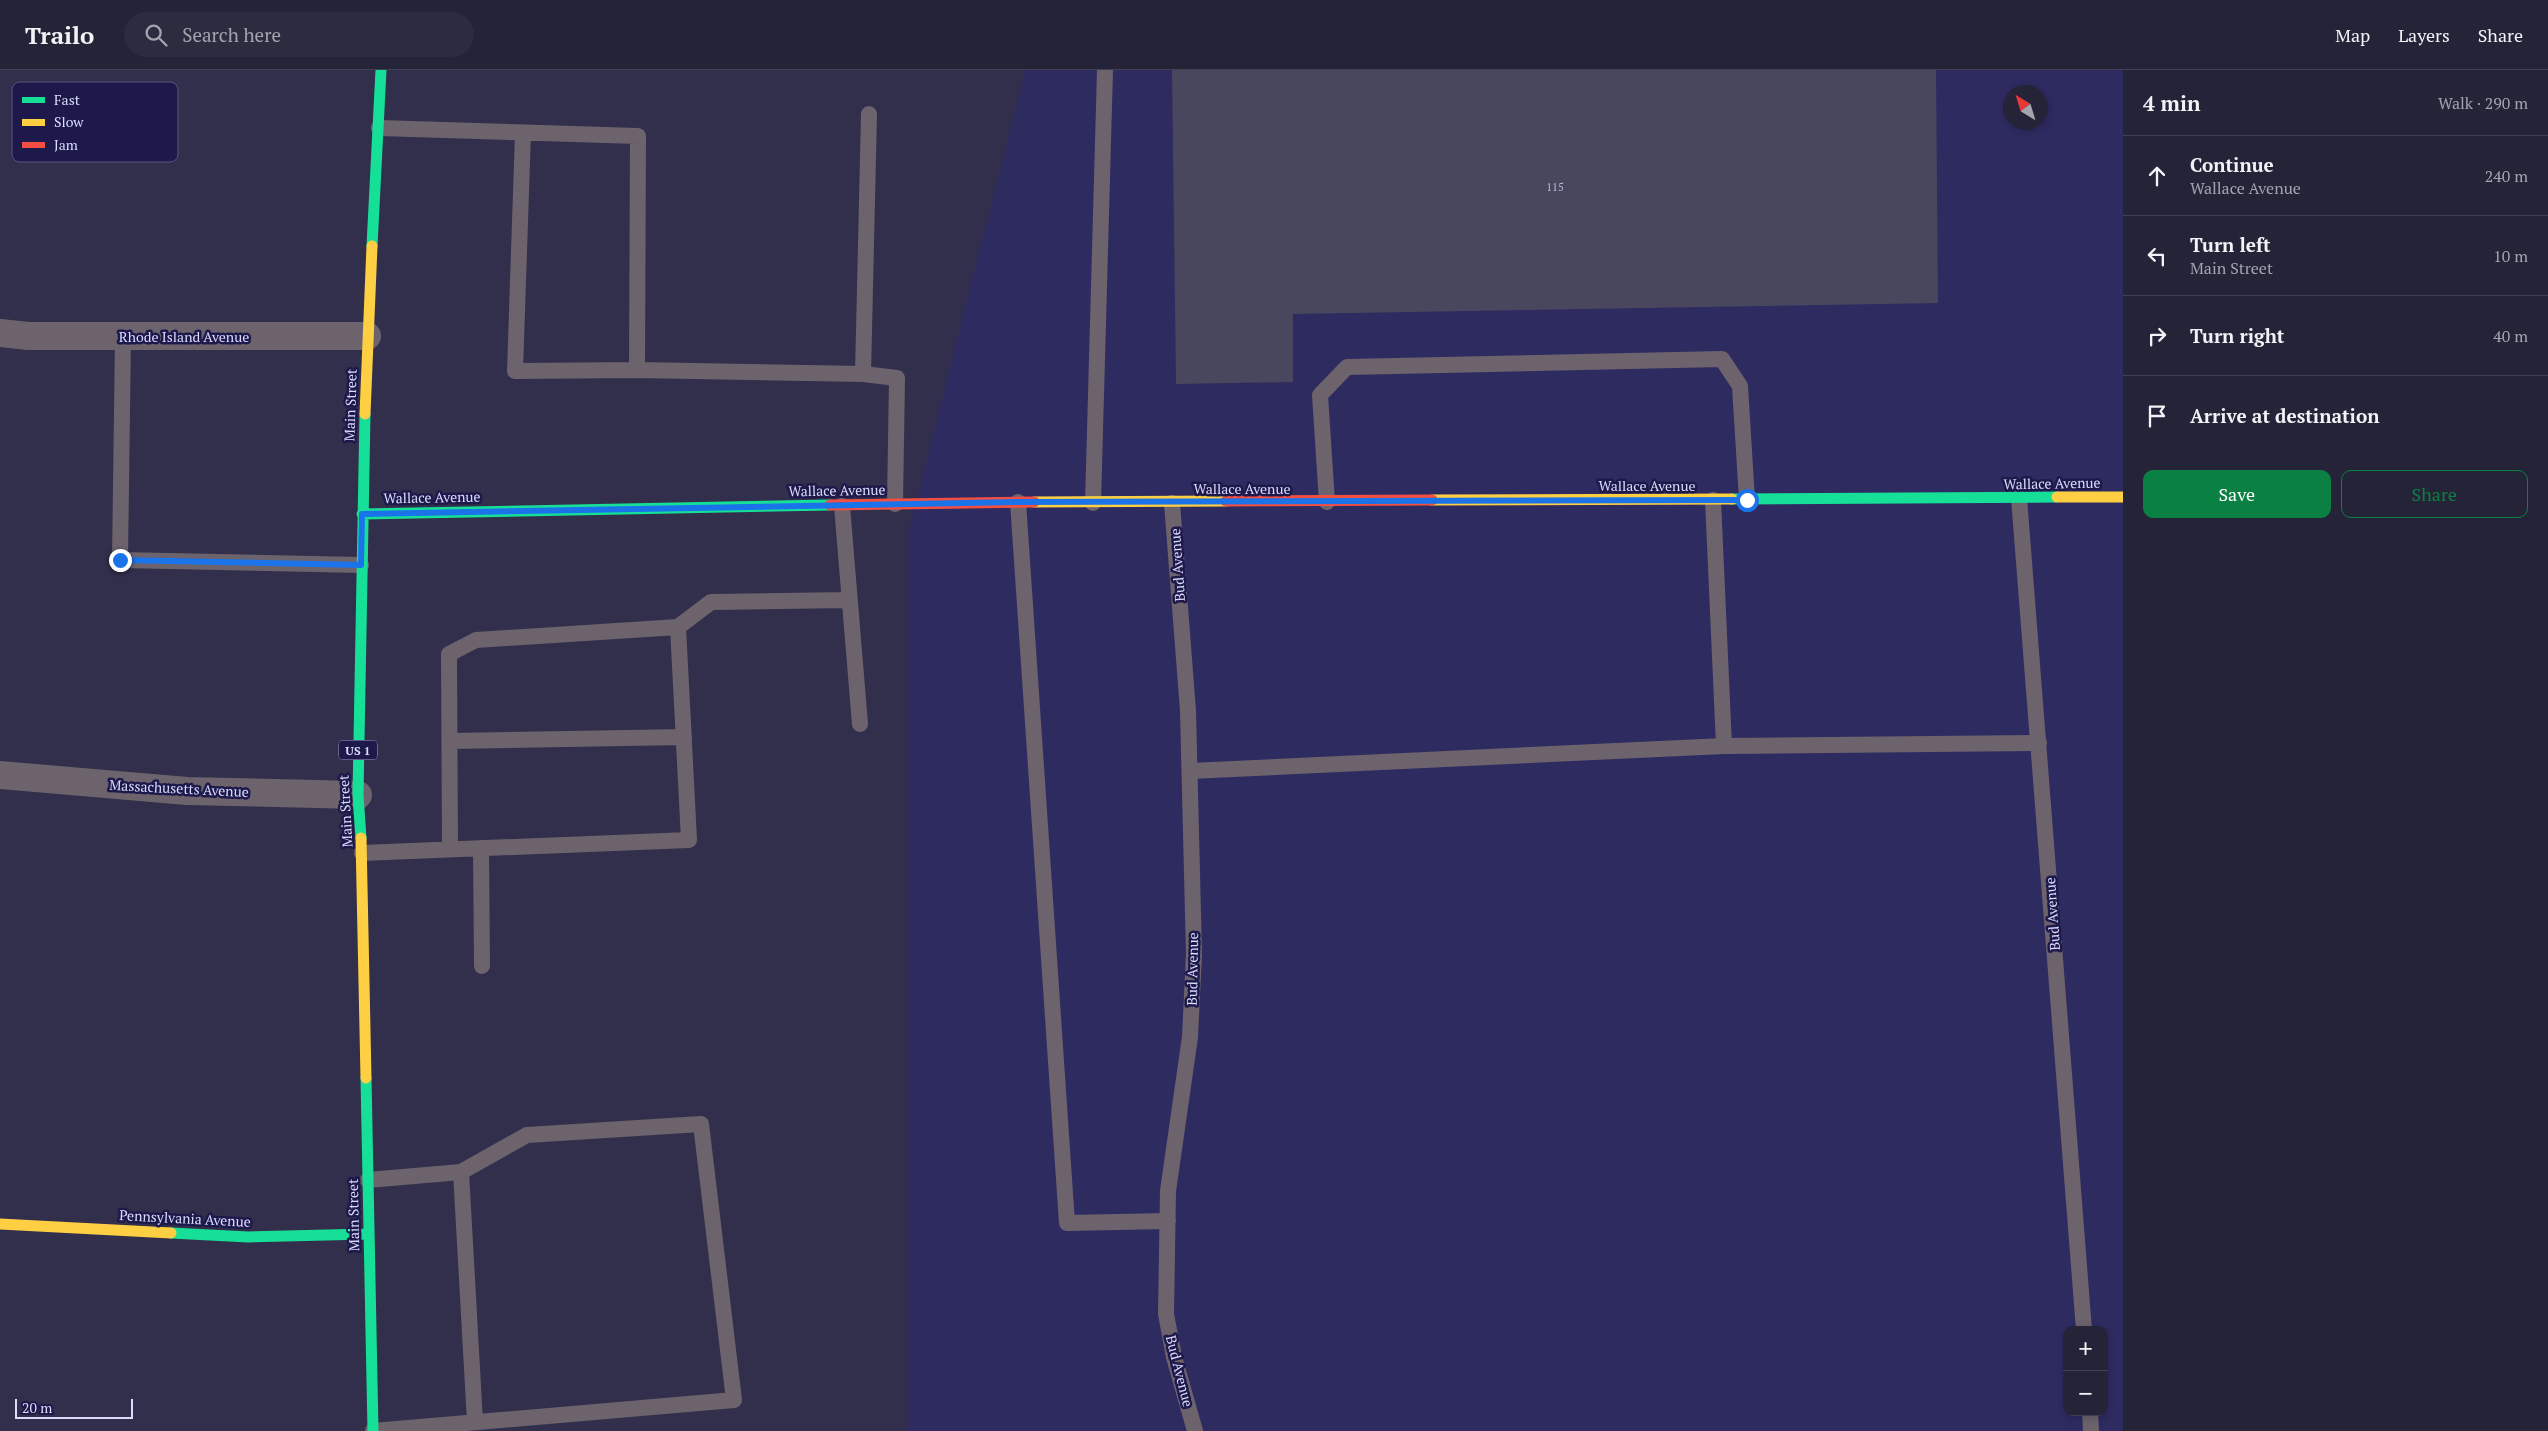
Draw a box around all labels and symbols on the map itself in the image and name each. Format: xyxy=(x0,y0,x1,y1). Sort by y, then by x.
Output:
legend xyxy=(12,82,178,162)
north arrow xyxy=(2003,85,2048,130)
text: Fast xyxy=(54,90,81,109)
text: Slow xyxy=(54,112,84,131)
text: Jam xyxy=(54,135,78,154)
house number: 115 xyxy=(1546,180,1564,194)
street label: Rhode Island Avenue xyxy=(119,327,249,346)
street label: Main Street xyxy=(339,368,361,442)
street label: Wallace Avenue xyxy=(2003,473,2101,493)
street label: Wallace Avenue xyxy=(1598,476,1696,495)
street label: Wallace Avenue xyxy=(1193,479,1291,498)
street label: Wallace Avenue xyxy=(788,480,886,500)
street label: Wallace Avenue xyxy=(383,487,481,507)
route start xyxy=(1736,489,1759,512)
street label: Bud Avenue xyxy=(1165,528,1189,602)
route end xyxy=(109,549,132,572)
road number: US 1 xyxy=(339,740,377,760)
street label: Main Street xyxy=(334,774,356,848)
street label: Massachusetts Avenue xyxy=(109,775,249,801)
street label: Bud Avenue xyxy=(2040,877,2064,951)
street label: Bud Avenue xyxy=(1182,932,1202,1006)
street label: Main Street xyxy=(343,1178,363,1251)
street label: Pennsylvania Avenue xyxy=(119,1205,251,1231)
street label: Bud Avenue xyxy=(1162,1333,1198,1409)
scale bar xyxy=(15,1396,132,1419)

